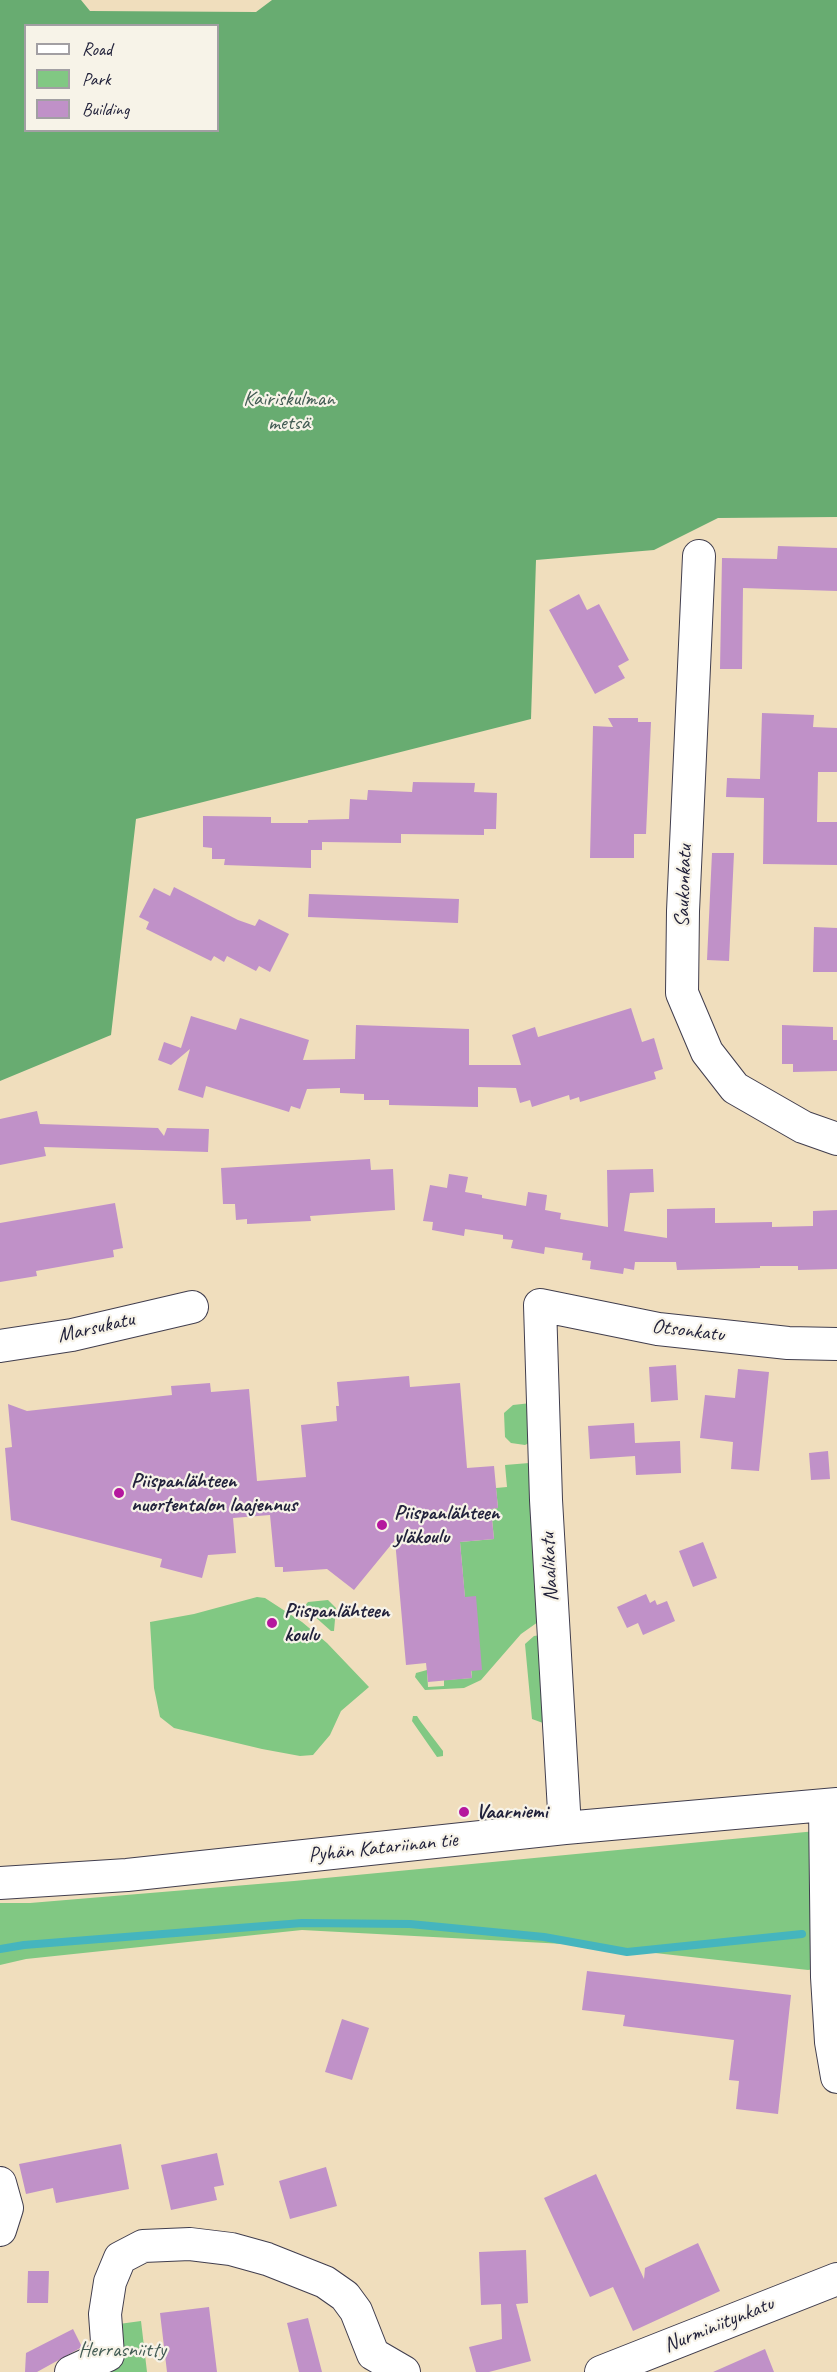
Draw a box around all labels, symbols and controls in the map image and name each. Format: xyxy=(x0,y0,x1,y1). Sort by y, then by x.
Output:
legend xyxy=(24,24,219,132)
text: Road xyxy=(82,38,112,60)
text: Park xyxy=(82,68,111,90)
text: Building xyxy=(82,98,129,120)
park label: Kairiskulman metsä xyxy=(243,386,335,436)
street label: Saukonkatu xyxy=(670,844,698,928)
street label: Marsukatu xyxy=(55,1307,137,1349)
street label: Otsonkatu xyxy=(650,1314,726,1348)
place label: Piispanlähteen nuortentalon laajennus xyxy=(131,1468,297,1518)
marker: Piispanlähteen nuortentalon laajennus xyxy=(112,1486,126,1500)
place label: Piispanlähteen yläkoulu xyxy=(394,1500,499,1550)
marker: Piispanlähteen yläkoulu xyxy=(375,1518,389,1532)
street label: Naalikatu xyxy=(536,1532,564,1602)
place label: Piispanlähteen koulu xyxy=(284,1598,389,1648)
marker: Piispanlähteen koulu xyxy=(265,1616,279,1630)
place label: Vaarniemi xyxy=(476,1799,548,1825)
marker: Vaarniemi xyxy=(457,1805,471,1819)
street label: Pyhän Katariinan tie xyxy=(307,1828,459,1868)
street label: Nurminiitynkatu xyxy=(660,2292,778,2358)
park label: Herrasniitty xyxy=(78,2337,166,2363)

